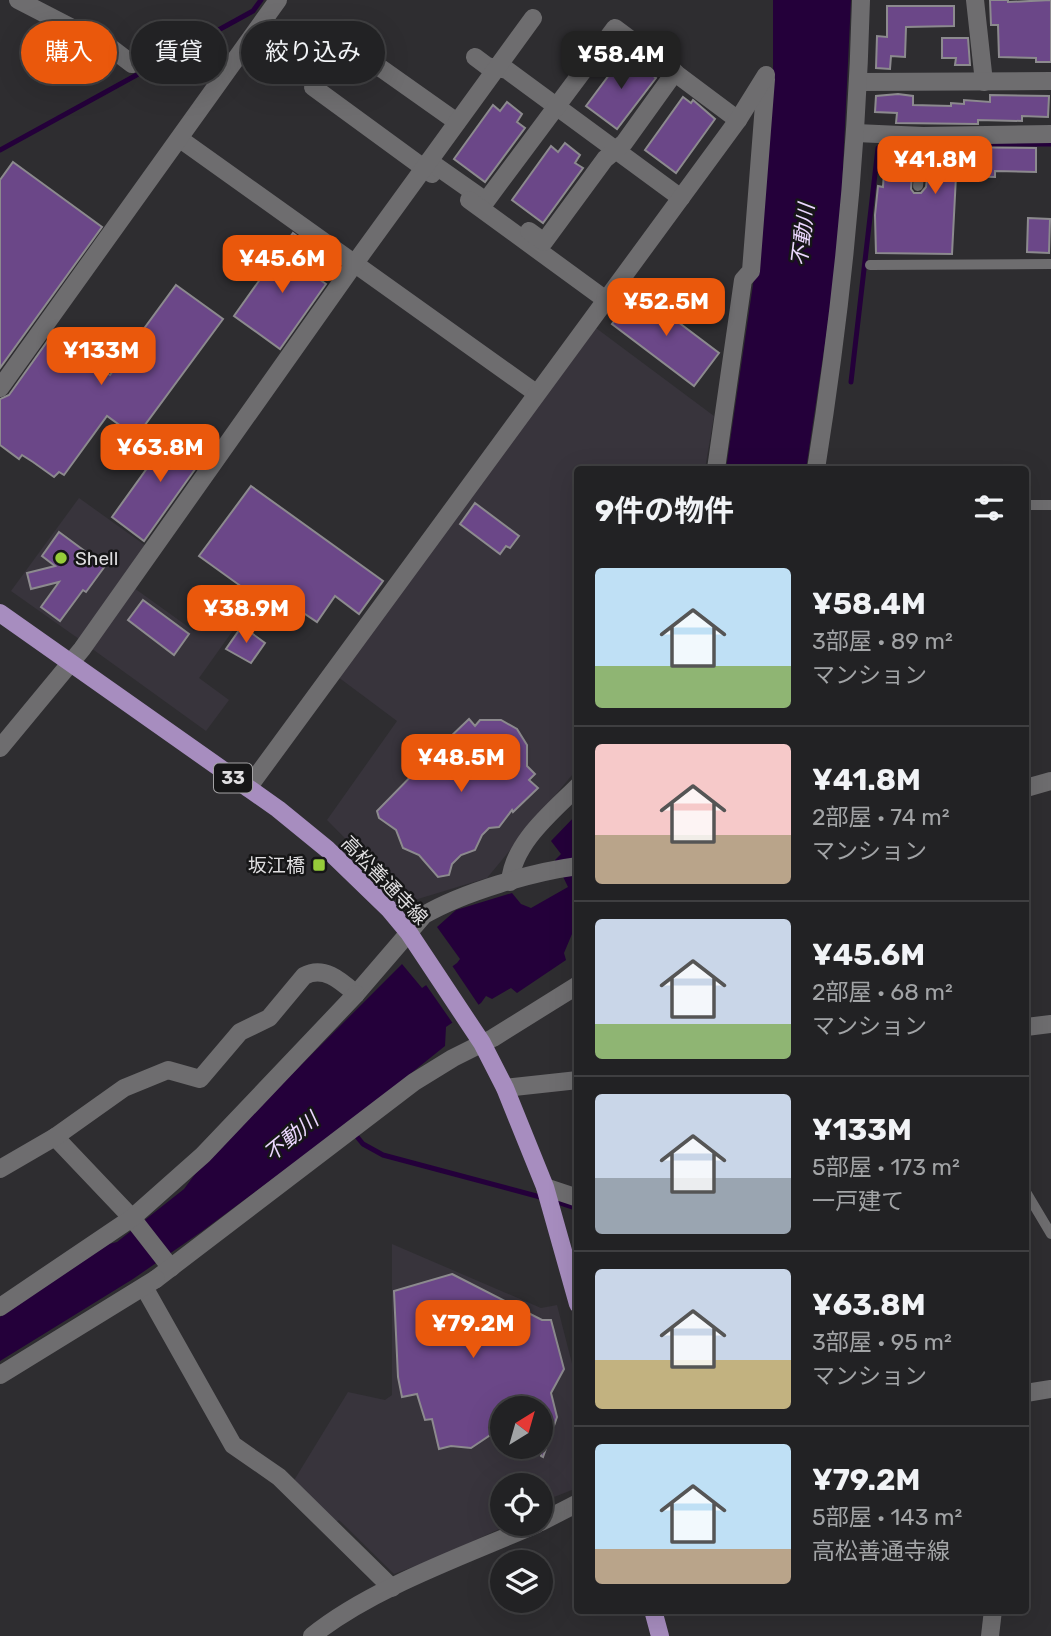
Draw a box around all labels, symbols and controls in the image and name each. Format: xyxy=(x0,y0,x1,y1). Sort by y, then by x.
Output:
chip: 購入 xyxy=(21,21,117,84)
chip: 賃貸 xyxy=(131,21,227,84)
chip: 絞り込み xyxy=(241,21,385,84)
pin: ¥58.4M xyxy=(564,32,678,91)
text: ¥58.4M xyxy=(577,40,665,68)
pin: ¥41.8M xyxy=(878,136,992,196)
text: ¥41.8M xyxy=(893,145,977,173)
water label: 不動川 xyxy=(786,200,819,268)
pin: ¥45.6M xyxy=(225,236,339,295)
text: ¥45.6M xyxy=(239,244,325,272)
pin: ¥52.5M xyxy=(609,278,723,338)
text: ¥52.5M xyxy=(623,287,709,315)
pin: ¥133M xyxy=(52,328,150,387)
text: ¥133M xyxy=(63,336,139,364)
pin: ¥63.8M xyxy=(103,424,217,484)
text: ¥63.8M xyxy=(116,433,204,461)
icon: filters xyxy=(970,489,1008,527)
text: 9件の物件 xyxy=(595,493,734,529)
place label: Shell xyxy=(75,547,118,570)
marker: Shell xyxy=(53,550,69,566)
pin: ¥38.9M xyxy=(189,586,303,645)
text: ¥58.4M xyxy=(812,586,926,622)
text: ¥38.9M xyxy=(203,594,289,622)
icon: home xyxy=(651,596,735,680)
text: 3部屋 · 89 m² xyxy=(812,627,953,655)
text: マンション xyxy=(812,661,927,689)
pin: ¥48.5M xyxy=(404,734,518,794)
text: ¥48.5M xyxy=(417,743,505,771)
text: ¥41.8M xyxy=(812,762,921,798)
road number: 33 xyxy=(214,764,252,792)
icon: home xyxy=(651,772,735,856)
text: 2部屋 · 74 m² xyxy=(812,803,950,831)
street label: 高松善通寺線 xyxy=(337,831,433,929)
text: マンション xyxy=(812,837,927,865)
place label: 坂江橋 xyxy=(248,854,305,877)
marker: 坂江橋 xyxy=(311,857,327,873)
text: ¥45.6M xyxy=(812,937,925,973)
icon: home xyxy=(651,947,735,1031)
text: 2部屋 · 68 m² xyxy=(812,978,953,1006)
text: マンション xyxy=(812,1012,927,1040)
water label: 不動川 xyxy=(258,1106,325,1166)
text: ¥133M xyxy=(812,1112,912,1148)
icon: home xyxy=(651,1122,735,1206)
text: 5部屋 · 173 m² xyxy=(812,1153,960,1181)
text: 一戸建て xyxy=(812,1187,904,1215)
text: ¥63.8M xyxy=(812,1287,926,1323)
icon: home xyxy=(651,1297,735,1381)
pin: ¥79.2M xyxy=(416,1300,530,1360)
text: ¥79.2M xyxy=(431,1309,515,1337)
text: 3部屋 · 95 m² xyxy=(812,1328,952,1356)
text: マンション xyxy=(812,1362,927,1390)
north arrow xyxy=(490,1396,553,1460)
map controls xyxy=(490,1396,553,1613)
text: ¥79.2M xyxy=(812,1462,920,1498)
icon: home xyxy=(651,1472,735,1556)
button: locate xyxy=(490,1473,553,1536)
text: 5部屋 · 143 m² xyxy=(812,1503,962,1531)
text: 高松善通寺線 xyxy=(812,1537,950,1565)
button: layers xyxy=(490,1550,553,1613)

